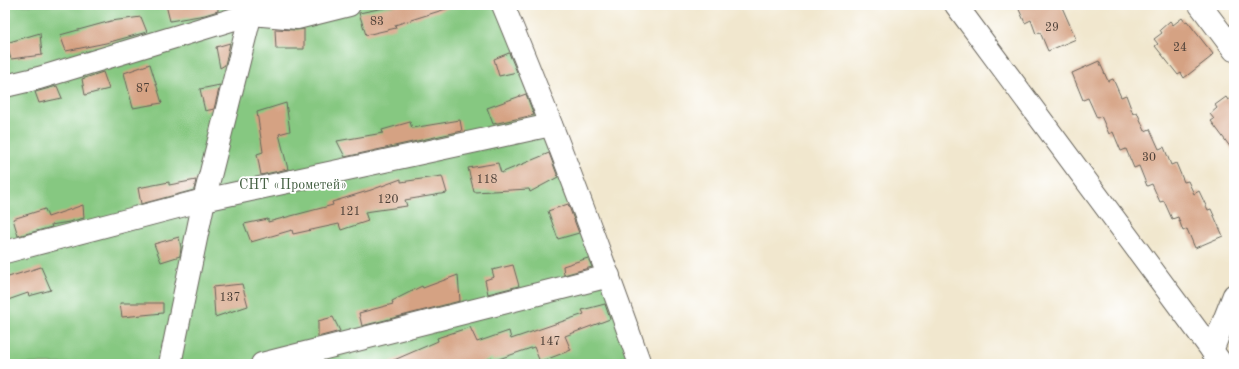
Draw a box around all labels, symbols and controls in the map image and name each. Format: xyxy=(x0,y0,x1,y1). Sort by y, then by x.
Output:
house number: 83 xyxy=(370,16,384,28)
house number: 29 xyxy=(1045,22,1059,34)
house number: 24 xyxy=(1173,42,1187,54)
house number: 87 xyxy=(136,83,150,95)
house number: 30 xyxy=(1142,152,1156,164)
house number: 118 xyxy=(477,174,497,186)
park label: СНТ «Прометей» xyxy=(239,178,347,192)
house number: 120 xyxy=(378,194,398,206)
house number: 121 xyxy=(340,206,360,218)
house number: 137 xyxy=(220,292,240,304)
house number: 147 xyxy=(540,336,560,348)

